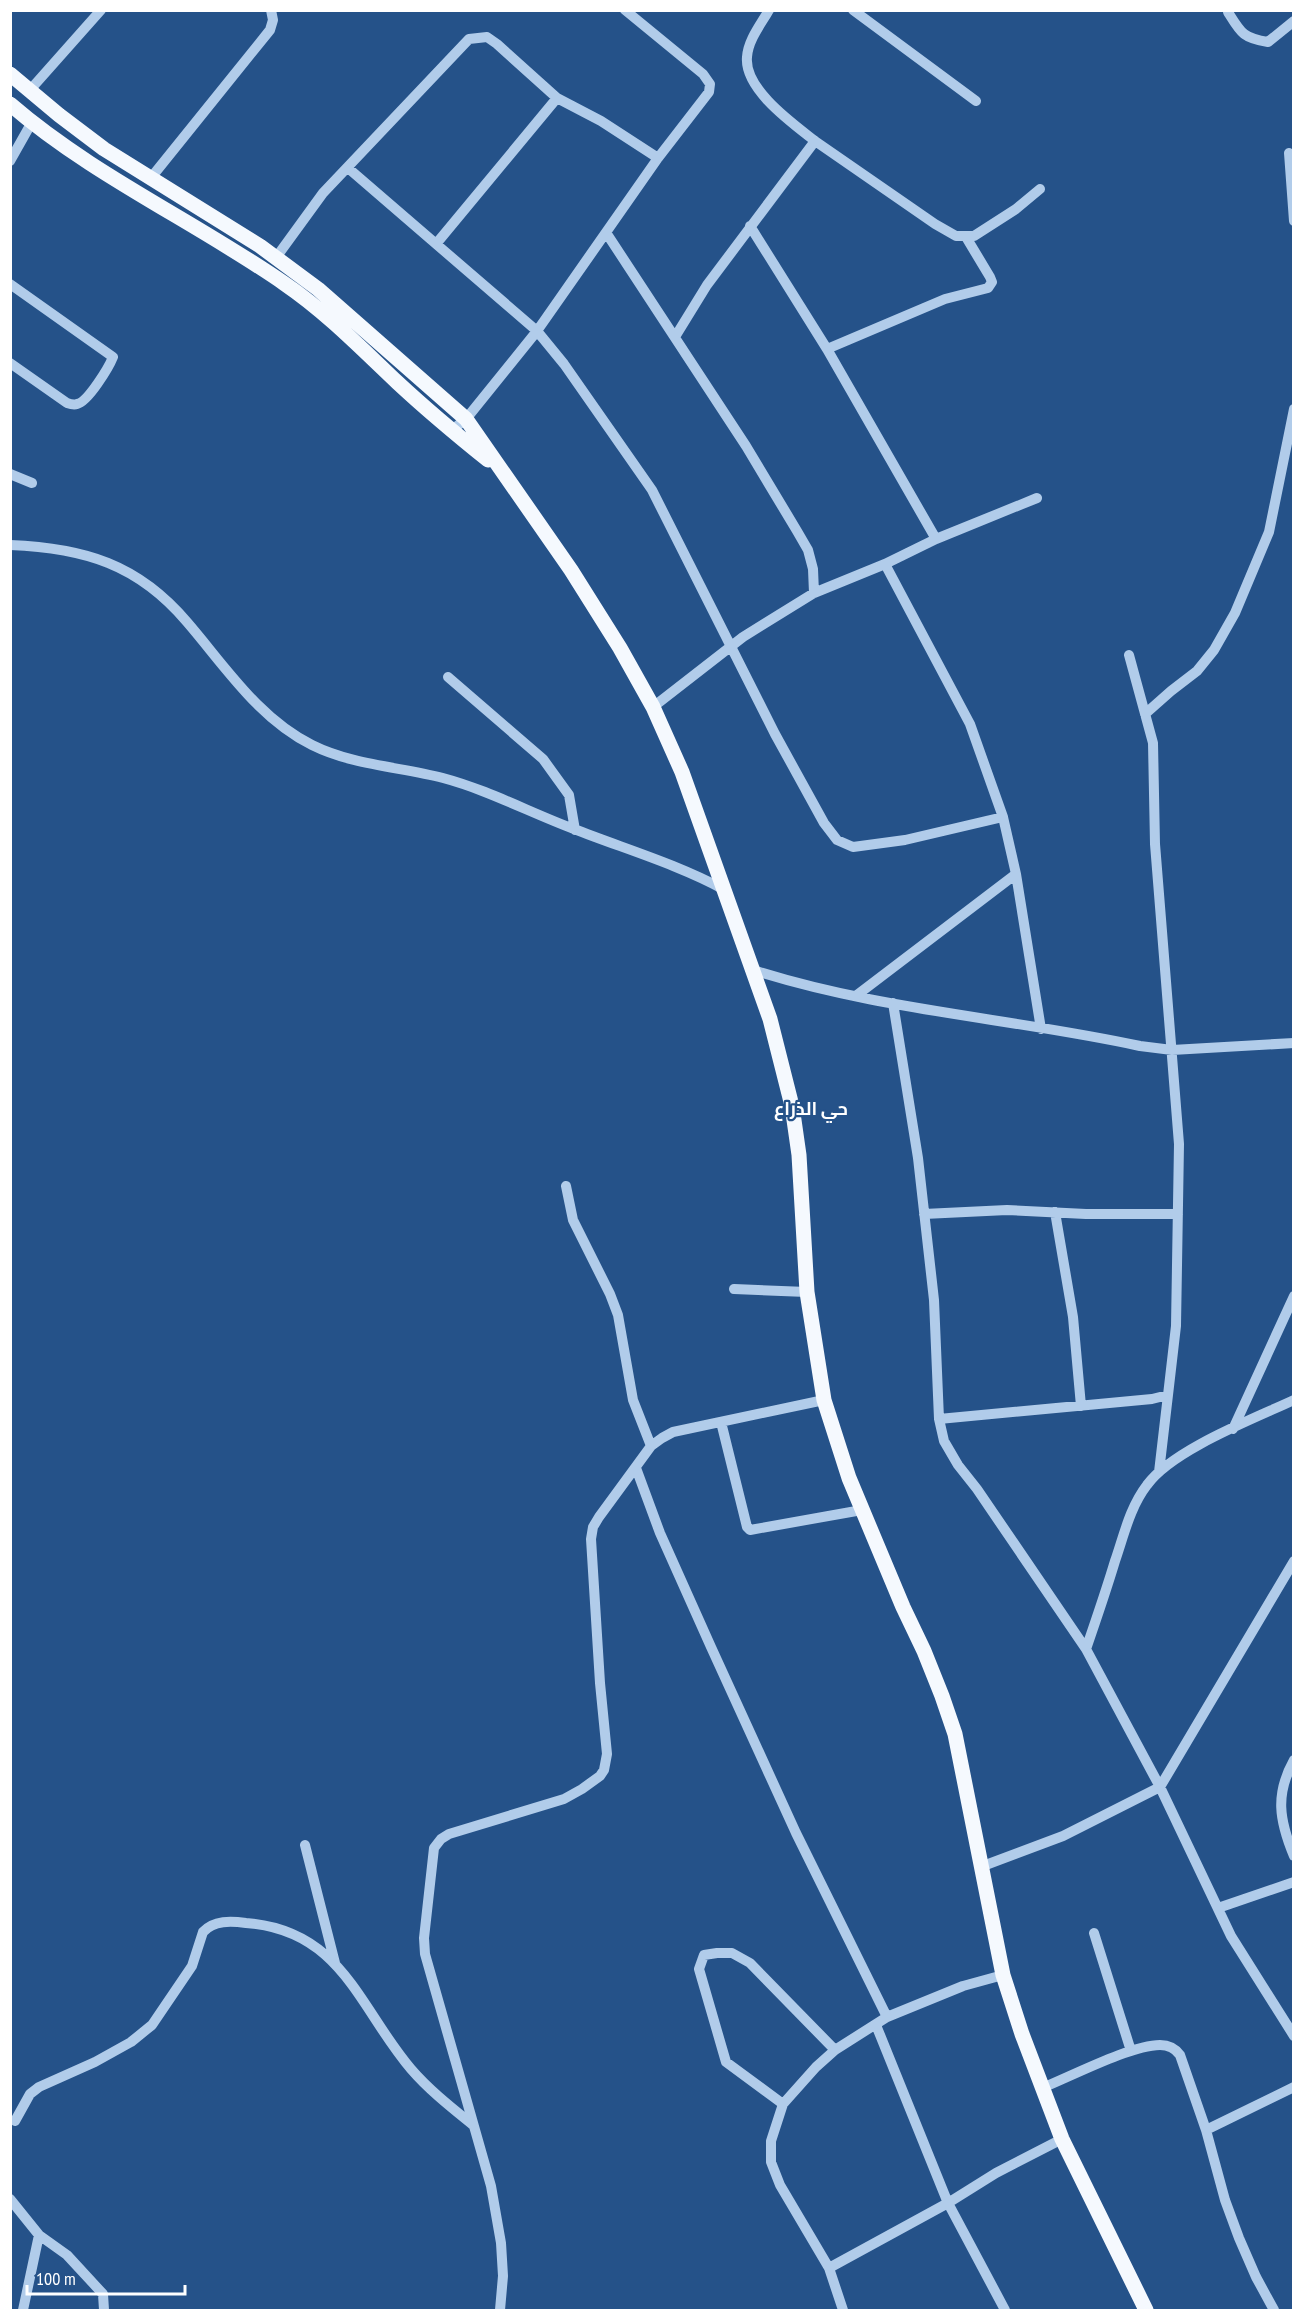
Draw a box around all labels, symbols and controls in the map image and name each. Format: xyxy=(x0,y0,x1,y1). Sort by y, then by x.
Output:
district label: حي الذراع xyxy=(774,1097,848,1124)
scale bar xyxy=(27,2258,184,2296)
text: 100 m xyxy=(36,2267,76,2290)

